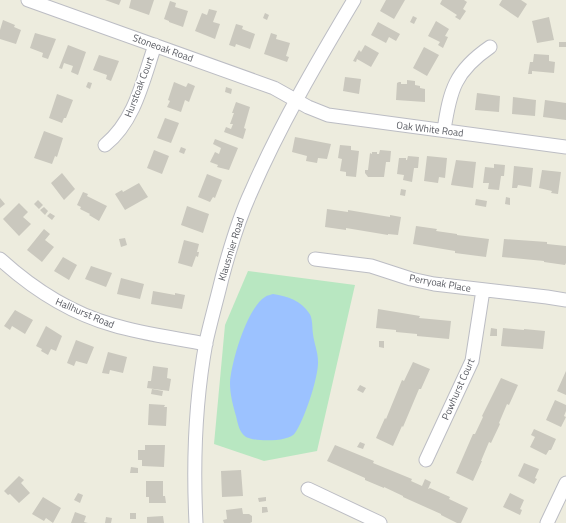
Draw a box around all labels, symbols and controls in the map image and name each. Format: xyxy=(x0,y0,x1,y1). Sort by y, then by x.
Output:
street label: Stoneoak Road xyxy=(131,30,195,66)
street label: Hurstoak Court xyxy=(121,54,158,120)
street label: Oak White Road xyxy=(396,117,464,141)
street label: Klausmier Road xyxy=(214,215,248,283)
street label: Perryoak Place xyxy=(408,270,472,296)
street label: Hallhurst Road xyxy=(53,294,117,332)
street label: Powhurst Court xyxy=(438,355,479,422)

